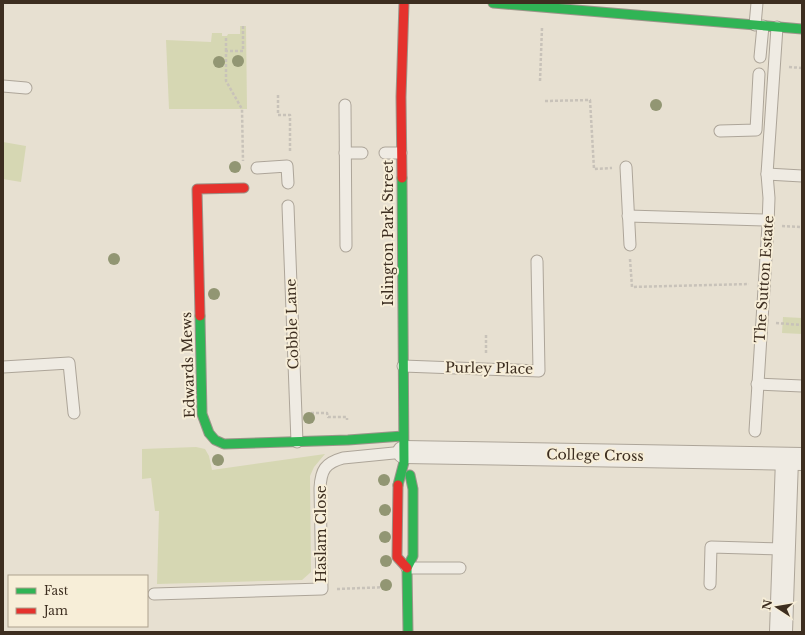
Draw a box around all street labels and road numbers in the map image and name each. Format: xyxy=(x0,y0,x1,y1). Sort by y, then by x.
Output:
street label: Islington Park Street xyxy=(379,159,397,306)
street label: The Sutton Estate xyxy=(751,215,777,343)
street label: Cobble Lane xyxy=(281,278,303,370)
street label: Edwards Mews xyxy=(177,312,199,418)
street label: Purley Place xyxy=(445,358,533,378)
street label: College Cross xyxy=(546,445,644,465)
street label: Haslam Close xyxy=(312,485,330,583)

